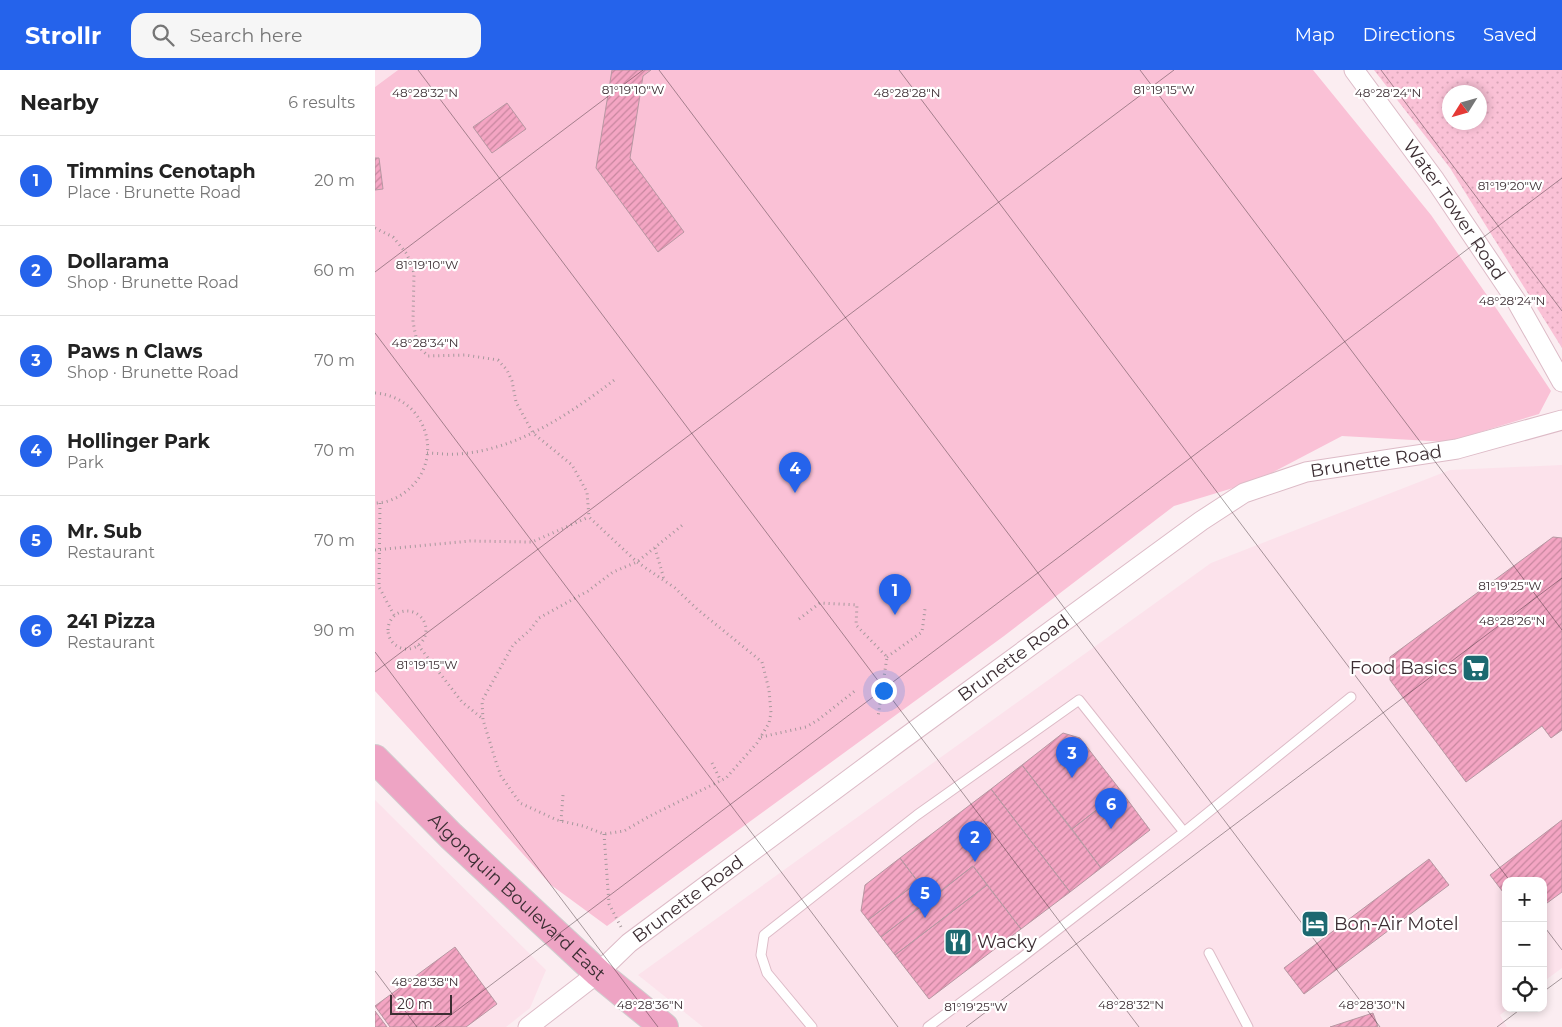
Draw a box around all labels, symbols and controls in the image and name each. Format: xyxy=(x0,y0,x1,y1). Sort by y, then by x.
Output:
search box xyxy=(131,13,481,58)
text: Strollr xyxy=(25,21,101,50)
icon: search xyxy=(149,21,177,49)
text: Search here xyxy=(189,24,302,47)
text: Map xyxy=(1295,24,1335,46)
text: Directions xyxy=(1363,24,1455,46)
text: Saved xyxy=(1483,24,1537,46)
text: 81°19'10"W xyxy=(602,82,664,97)
text: 81°19'15"W xyxy=(1133,82,1195,97)
text: 48°28'32"N xyxy=(392,85,458,100)
text: 48°28'28"N xyxy=(873,85,941,100)
text: 48°28'24"N xyxy=(1355,85,1421,100)
north arrow xyxy=(1442,85,1487,130)
text: Nearby xyxy=(20,90,99,115)
text: 6 results xyxy=(288,93,355,112)
street label: Water Tower Road xyxy=(1398,135,1510,284)
text: Timmins Cenotaph xyxy=(67,160,256,183)
text: 1 xyxy=(33,171,39,190)
text: 20 m xyxy=(314,171,355,190)
text: 81°19'20"W xyxy=(1478,178,1542,193)
text: Place · Brunette Road xyxy=(67,183,241,202)
text: Dollarama xyxy=(67,250,169,273)
text: 81°19'10"W xyxy=(396,257,458,272)
text: 2 xyxy=(31,261,41,280)
text: 60 m xyxy=(313,261,355,280)
text: Shop · Brunette Road xyxy=(67,273,239,292)
text: 48°28'24"N xyxy=(1479,293,1545,308)
text: 48°28'34"N xyxy=(392,335,458,350)
text: Paws n Claws xyxy=(67,340,203,363)
text: 3 xyxy=(31,351,41,370)
text: 70 m xyxy=(314,351,355,370)
text: Shop · Brunette Road xyxy=(67,363,239,382)
text: Hollinger Park xyxy=(67,430,210,453)
street label: Brunette Road xyxy=(1309,440,1443,482)
text: 4 xyxy=(30,441,42,460)
text: 70 m xyxy=(314,441,355,460)
pin: 4 xyxy=(779,452,811,493)
text: Park xyxy=(67,453,104,472)
text: Mr. Sub xyxy=(67,520,142,543)
text: 5 xyxy=(31,531,41,550)
text: 70 m xyxy=(314,531,355,550)
text: Restaurant xyxy=(67,543,155,562)
pin: 1 xyxy=(879,574,911,615)
text: 81°19'25"W xyxy=(1478,578,1542,593)
text: 241 Pizza xyxy=(67,610,155,633)
street label: Brunette Road xyxy=(953,610,1074,706)
text: 48°28'26"N xyxy=(1479,613,1545,628)
text: 6 xyxy=(31,621,41,640)
text: 90 m xyxy=(313,621,355,640)
text: Restaurant xyxy=(67,633,155,652)
supermarket icon: Food Basics xyxy=(1461,653,1491,683)
text: 81°19'15"W xyxy=(396,657,458,672)
place label: Food Basics xyxy=(1350,657,1457,679)
your location xyxy=(871,678,897,704)
pin: 3 xyxy=(1056,737,1088,778)
pin: 6 xyxy=(1095,788,1127,829)
street label: Algonquin Boulevard East xyxy=(424,809,610,985)
pin: 2 xyxy=(959,821,991,862)
street label: Brunette Road xyxy=(628,851,748,948)
pin: 5 xyxy=(909,877,941,918)
map controls xyxy=(1502,877,1547,1012)
button: + xyxy=(1502,877,1547,922)
hotel icon: Bon-Air Motel xyxy=(1300,909,1330,939)
place label: Bon-Air Motel xyxy=(1334,913,1458,935)
button: − xyxy=(1502,922,1547,967)
restaurant icon: Wacky xyxy=(943,927,973,957)
place label: Wacky xyxy=(977,931,1037,953)
button: locate xyxy=(1502,967,1547,1012)
text: 48°28'38"N xyxy=(392,974,458,989)
scale bar xyxy=(390,992,453,1015)
text: 20 m xyxy=(397,995,433,1013)
text: 48°28'36"N xyxy=(617,997,683,1012)
text: 48°28'32"N xyxy=(1098,997,1164,1012)
text: 48°28'30"N xyxy=(1338,997,1406,1012)
text: 81°19'25"W xyxy=(944,999,1008,1014)

